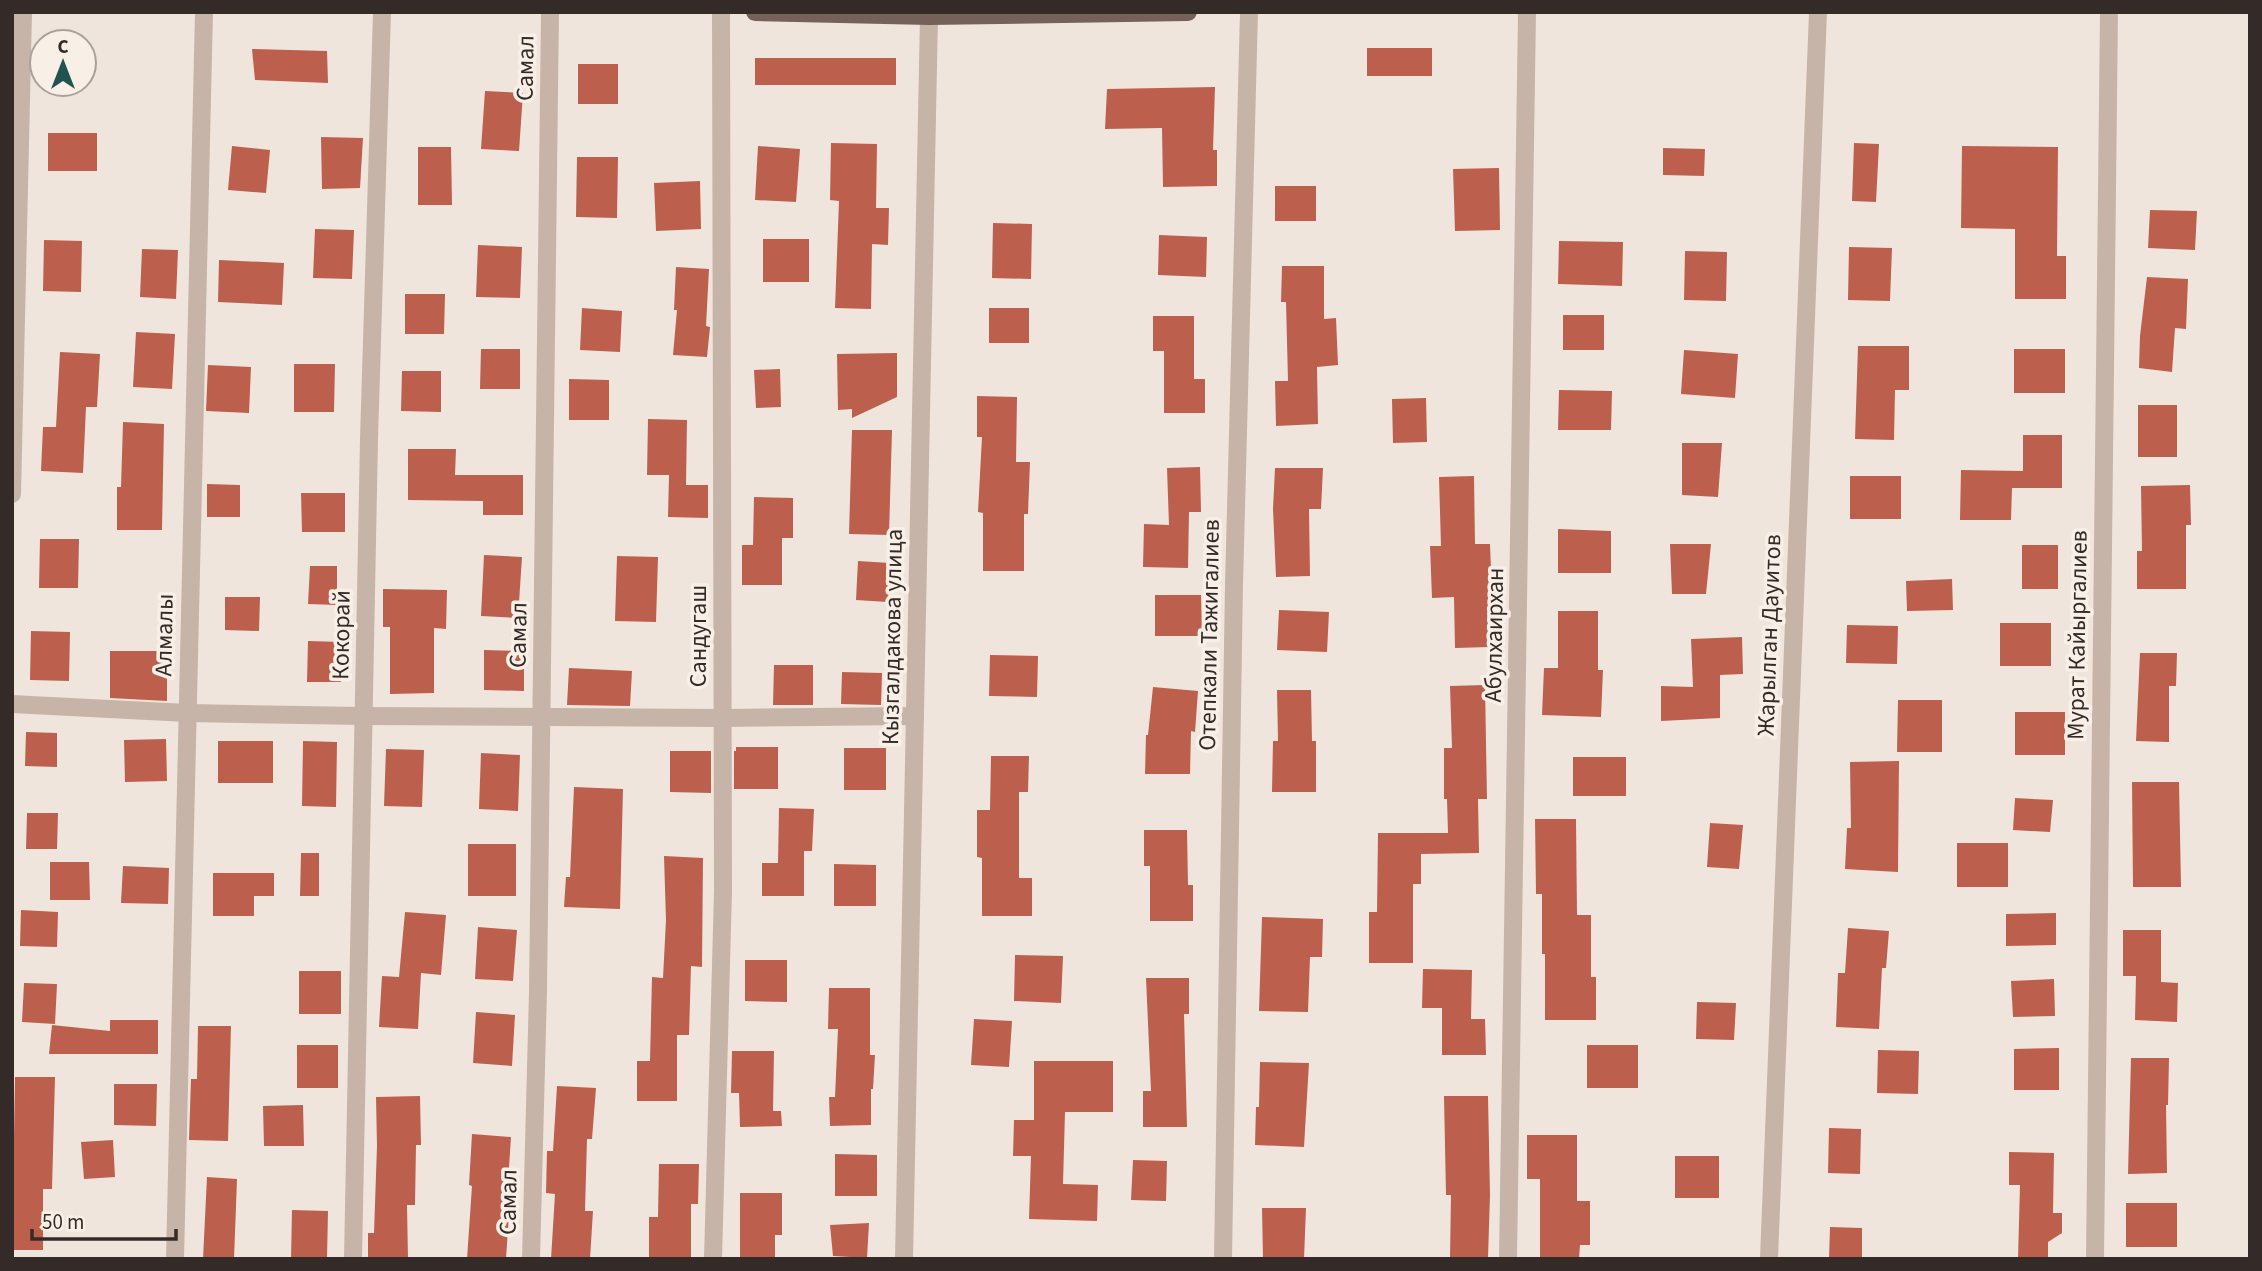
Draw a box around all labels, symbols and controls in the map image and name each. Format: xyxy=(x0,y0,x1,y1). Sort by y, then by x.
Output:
north arrow xyxy=(28,28,98,98)
text: С xyxy=(57,34,69,61)
street label: Самал xyxy=(507,35,544,101)
street label: Отепкали Тажигалиев xyxy=(1190,519,1229,751)
street label: Кызгалдакова улица xyxy=(873,529,912,745)
street label: Мурат Кайыргалиев xyxy=(2058,530,2097,740)
street label: Жарылган Дауитов xyxy=(1748,533,1791,737)
street label: Абулхаирхан xyxy=(1476,567,1513,703)
street label: Сандугаш xyxy=(681,585,716,687)
street label: Кокорай xyxy=(323,590,360,680)
street label: Алмалы xyxy=(146,593,183,677)
street label: Самал xyxy=(500,602,537,668)
street label: Самал xyxy=(490,1169,527,1235)
scale bar xyxy=(32,1198,175,1242)
text: 50 m xyxy=(42,1207,84,1237)

